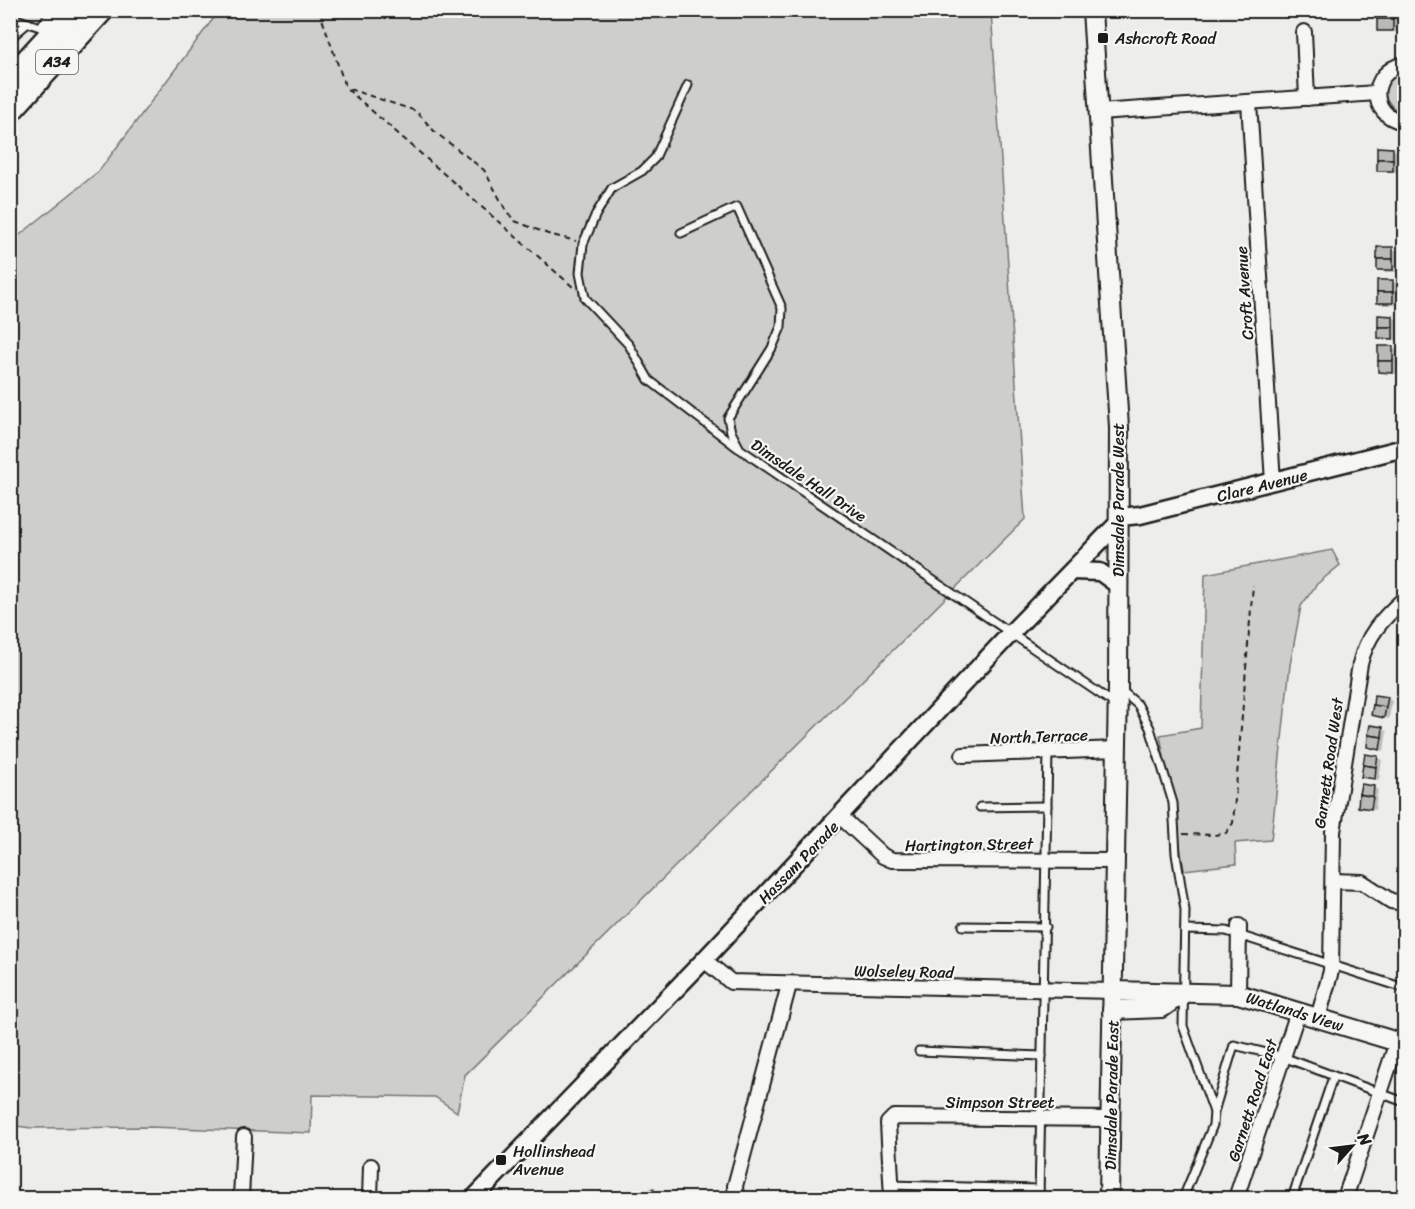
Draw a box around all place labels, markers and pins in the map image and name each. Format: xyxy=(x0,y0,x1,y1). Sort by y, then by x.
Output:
place label: Ashcroft Road xyxy=(1114,24,1217,53)
marker: Ashcroft Road xyxy=(1096,31,1110,45)
place label: Hollinshead Avenue xyxy=(512,1137,596,1184)
marker: Hollinshead Avenue xyxy=(494,1153,508,1167)

